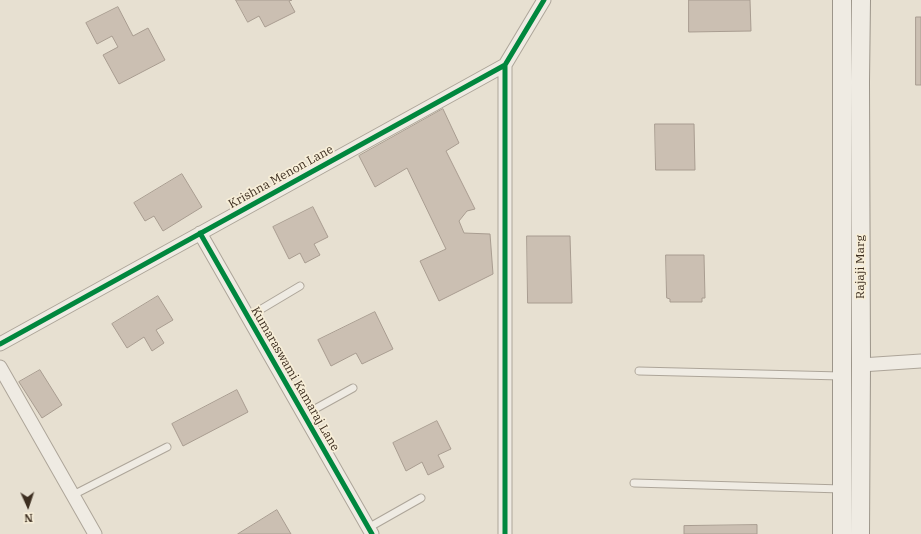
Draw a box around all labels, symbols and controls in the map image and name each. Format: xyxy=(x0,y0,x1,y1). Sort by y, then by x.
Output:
street label: Krishna Menon Lane xyxy=(226,142,336,212)
street label: Rajaji Marg xyxy=(854,235,868,299)
street label: Kumaraswami Kamaraj Lane xyxy=(248,304,342,454)
north arrow xyxy=(8,486,48,526)
text: N xyxy=(24,511,33,525)

